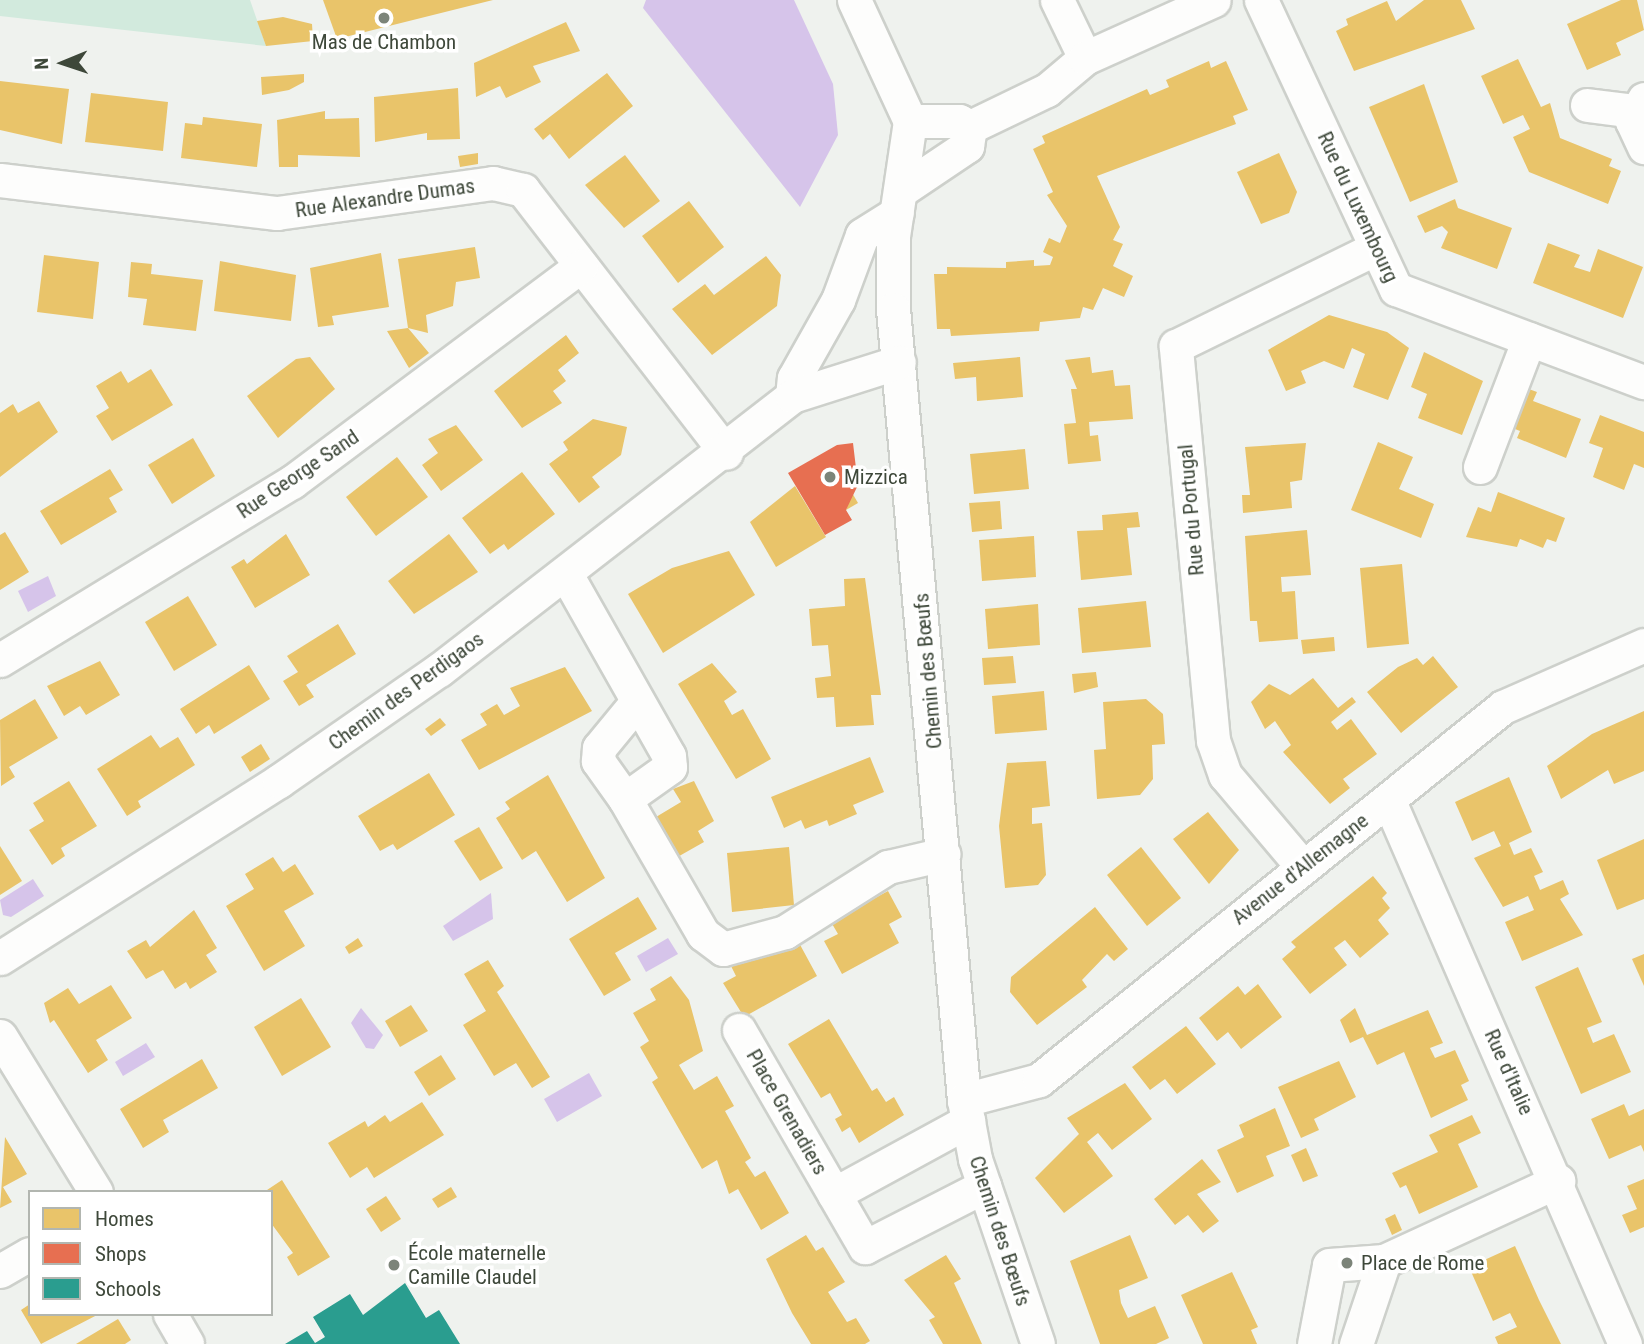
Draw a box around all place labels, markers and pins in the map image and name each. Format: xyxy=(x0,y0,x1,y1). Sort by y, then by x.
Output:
marker: Mas de Chambon xyxy=(376,10,392,26)
place label: Mas de Chambon xyxy=(312,29,456,55)
place label: Mizzica xyxy=(844,464,908,490)
marker: Mizzica xyxy=(822,469,838,485)
place label: École maternelle Camille Claudel xyxy=(408,1240,546,1290)
place label: Place de Rome xyxy=(1361,1250,1484,1276)
marker: Place de Rome xyxy=(1339,1255,1355,1271)
marker: École maternelle Camille Claudel xyxy=(386,1257,402,1273)

